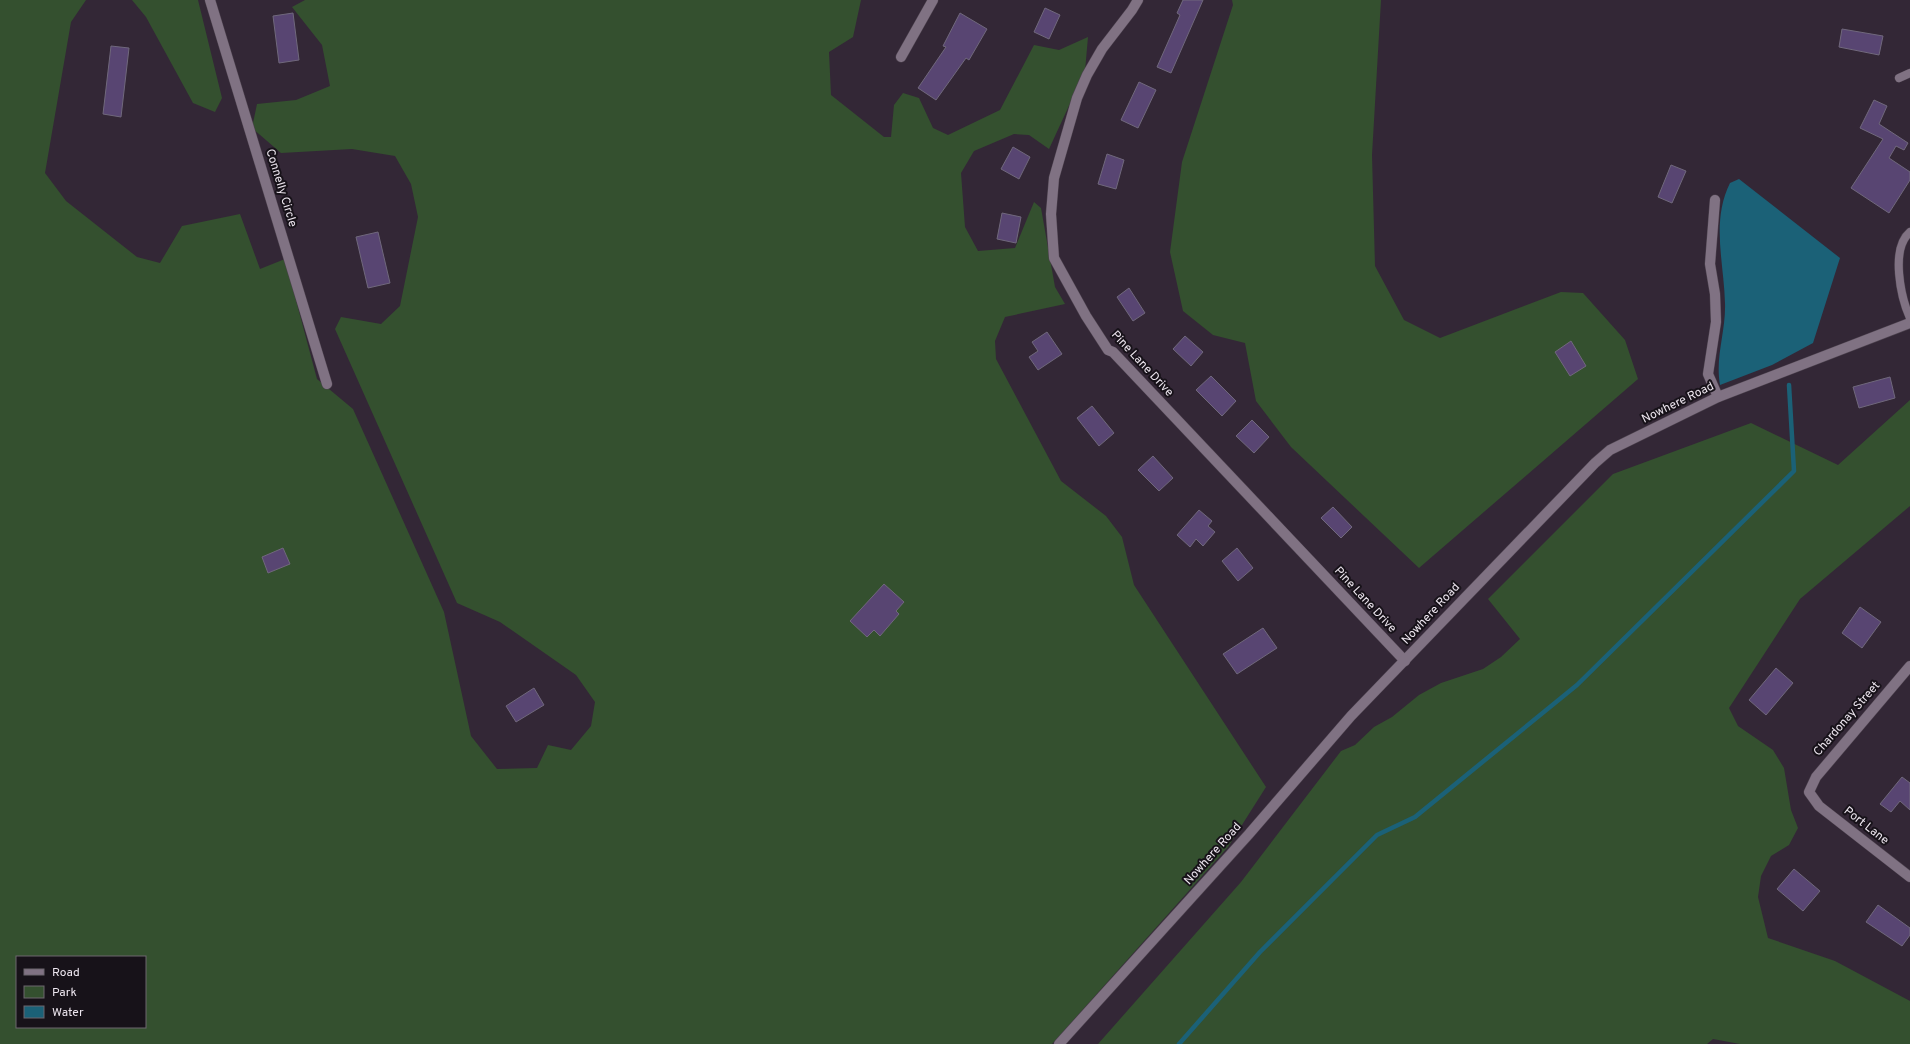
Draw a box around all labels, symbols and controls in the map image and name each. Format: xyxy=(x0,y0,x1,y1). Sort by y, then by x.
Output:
street label: Connelly Circle xyxy=(262,147,300,229)
street label: Pine Lane Drive xyxy=(1107,328,1177,400)
street label: Nowhere Road xyxy=(1639,379,1717,427)
street label: Pine Lane Drive xyxy=(1330,564,1400,636)
street label: Nowhere Road xyxy=(1398,580,1464,648)
street label: Chardonay Street xyxy=(1810,678,1884,760)
street label: Port Lane xyxy=(1840,803,1892,849)
street label: Nowhere Road xyxy=(1181,819,1245,889)
legend xyxy=(16,956,146,1028)
text: Road xyxy=(52,965,80,981)
text: Park xyxy=(52,985,77,1001)
text: Water xyxy=(52,1005,84,1021)

